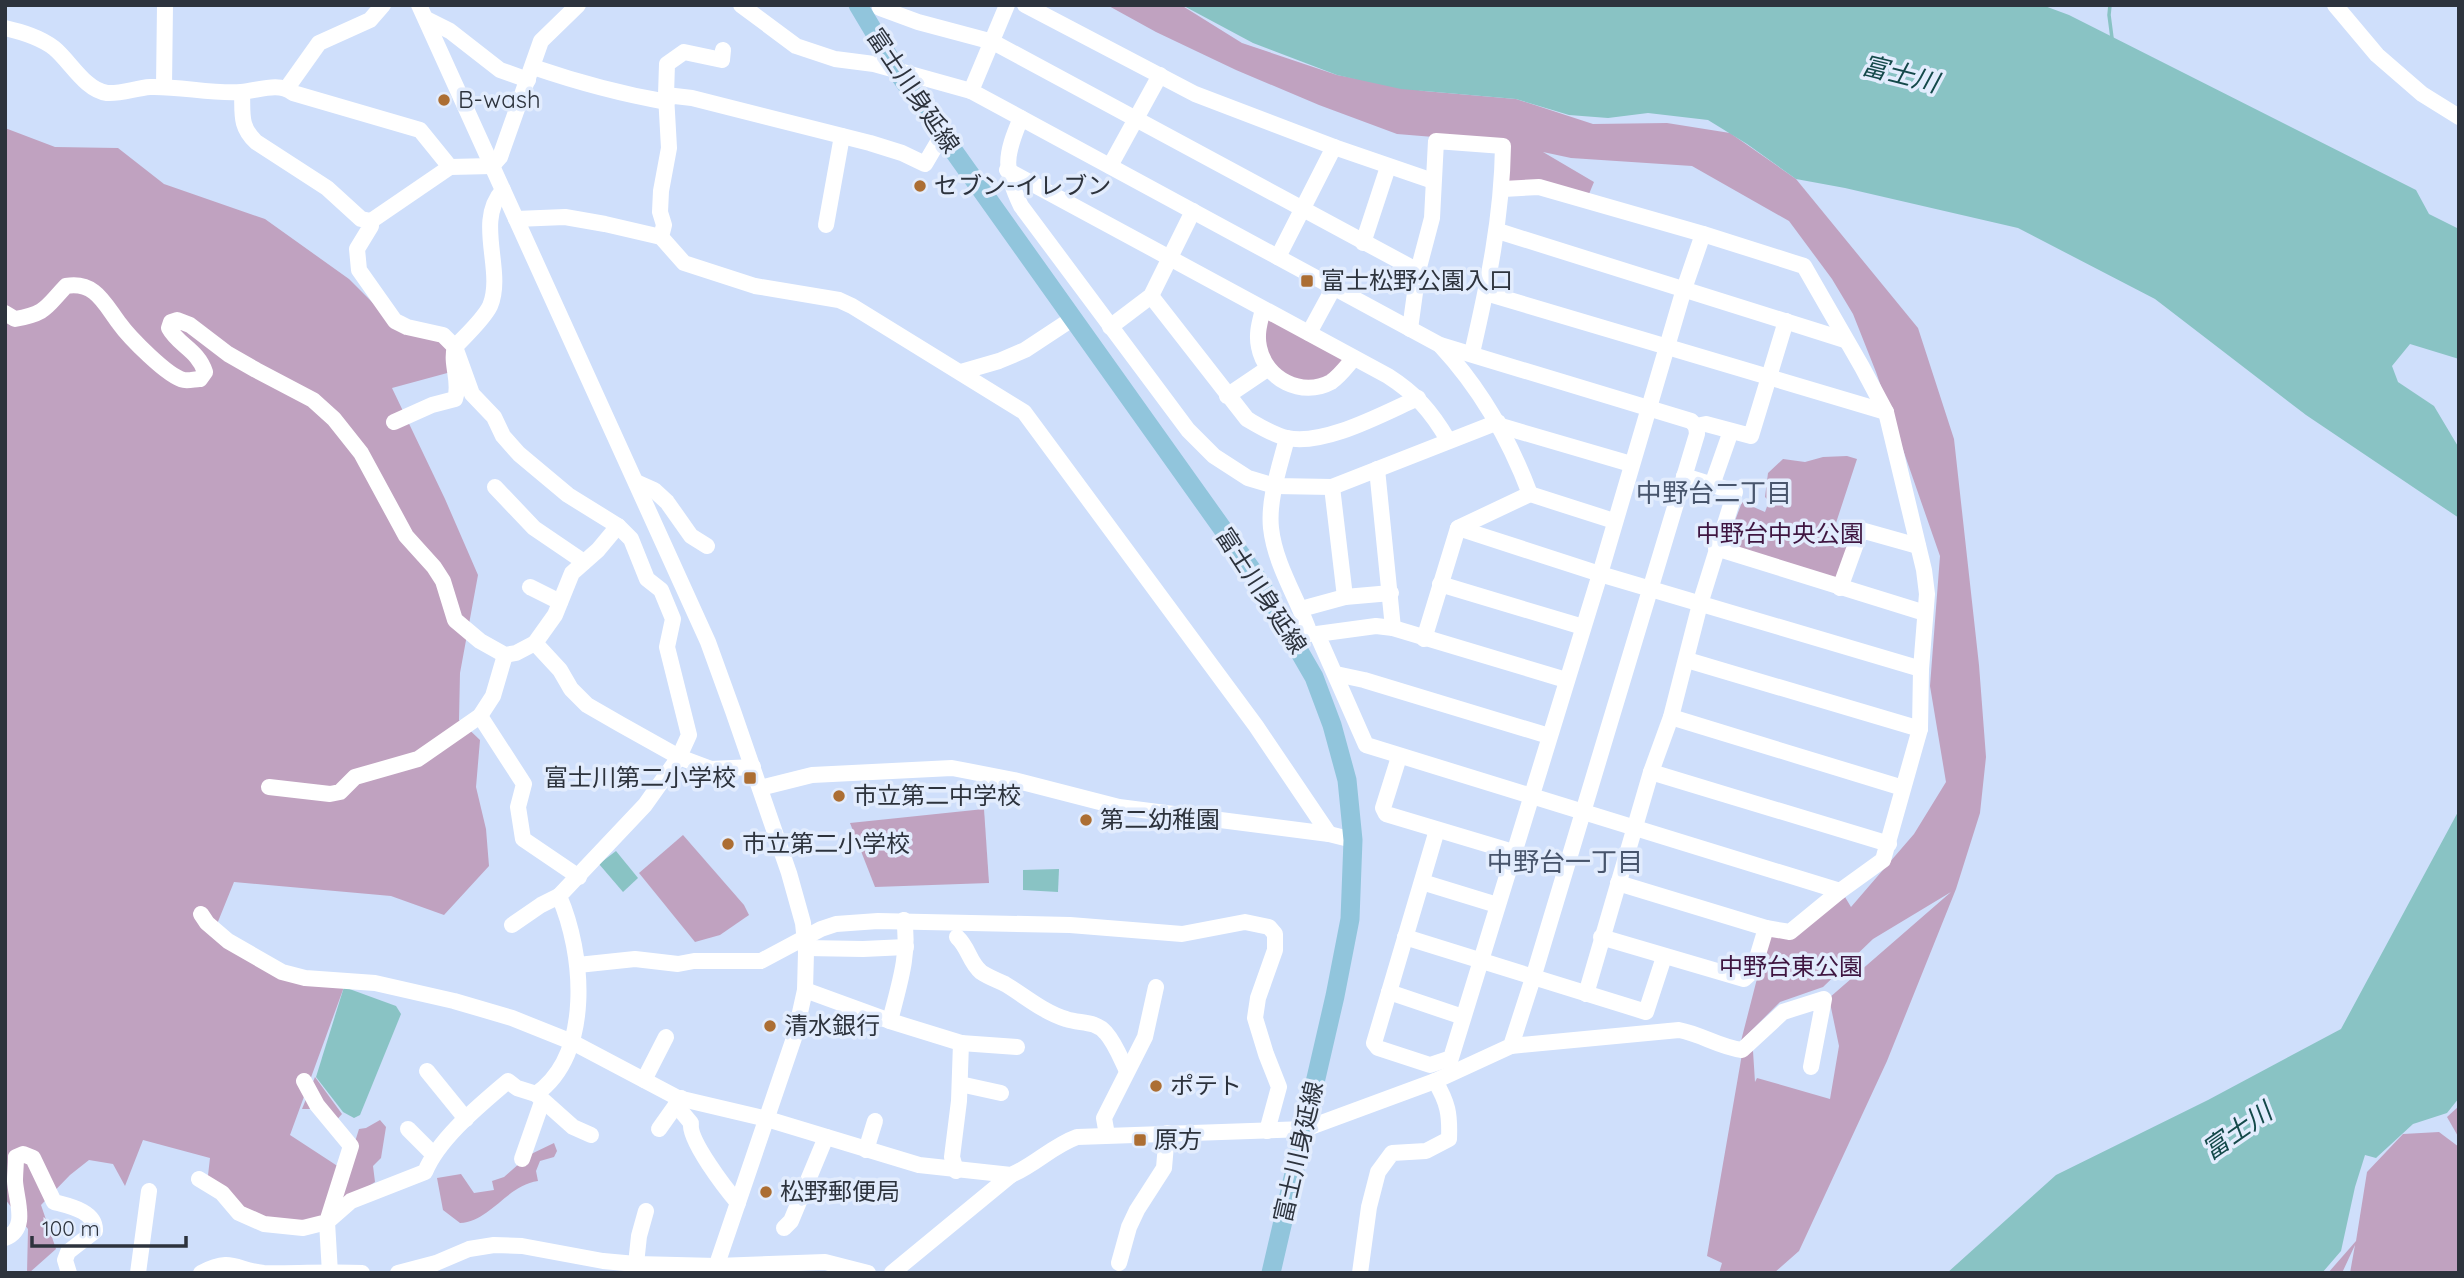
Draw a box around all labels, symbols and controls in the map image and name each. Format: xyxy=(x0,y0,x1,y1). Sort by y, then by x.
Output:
street label: 富士川身延線 xyxy=(861,22,967,159)
water label: 富士川 xyxy=(1858,48,1945,100)
place label: B-wash xyxy=(458,84,541,114)
marker: B-wash xyxy=(436,92,452,108)
place label: セブン-イレブン xyxy=(934,170,1111,200)
marker: セブン-イレブン xyxy=(912,178,928,194)
place label: 富士松野公園入口 xyxy=(1321,265,1513,295)
marker: 富士松野公園入口 xyxy=(1299,273,1315,289)
district label: 中野台二丁目 xyxy=(1636,476,1792,509)
park label: 中野台中央公園 xyxy=(1696,518,1864,548)
street label: 富士川身延線 xyxy=(1210,522,1314,659)
place label: 富士川第二小学校 xyxy=(544,762,736,792)
marker: 富士川第二小学校 xyxy=(742,770,758,786)
place label: 市立第二中学校 xyxy=(853,780,1021,810)
marker: 市立第二中学校 xyxy=(831,788,847,804)
place label: 第二幼稚園 xyxy=(1100,804,1220,834)
marker: 第二幼稚園 xyxy=(1078,812,1094,828)
place label: 市立第二小学校 xyxy=(742,828,910,858)
marker: 市立第二小学校 xyxy=(720,836,736,852)
district label: 中野台一丁目 xyxy=(1487,845,1643,878)
park label: 中野台東公園 xyxy=(1719,951,1863,981)
place label: 清水銀行 xyxy=(784,1010,880,1040)
marker: 清水銀行 xyxy=(762,1018,778,1034)
place label: ポテト xyxy=(1170,1070,1242,1100)
marker: ポテト xyxy=(1148,1078,1164,1094)
street label: 富士川身延線 xyxy=(1267,1078,1329,1225)
water label: 富士川 xyxy=(2195,1093,2281,1166)
place label: 原方 xyxy=(1154,1124,1202,1154)
marker: 原方 xyxy=(1132,1132,1148,1148)
place label: 松野郵便局 xyxy=(780,1176,900,1206)
marker: 松野郵便局 xyxy=(758,1184,774,1200)
scale bar xyxy=(32,1204,186,1248)
text: 100 m xyxy=(42,1215,100,1241)

